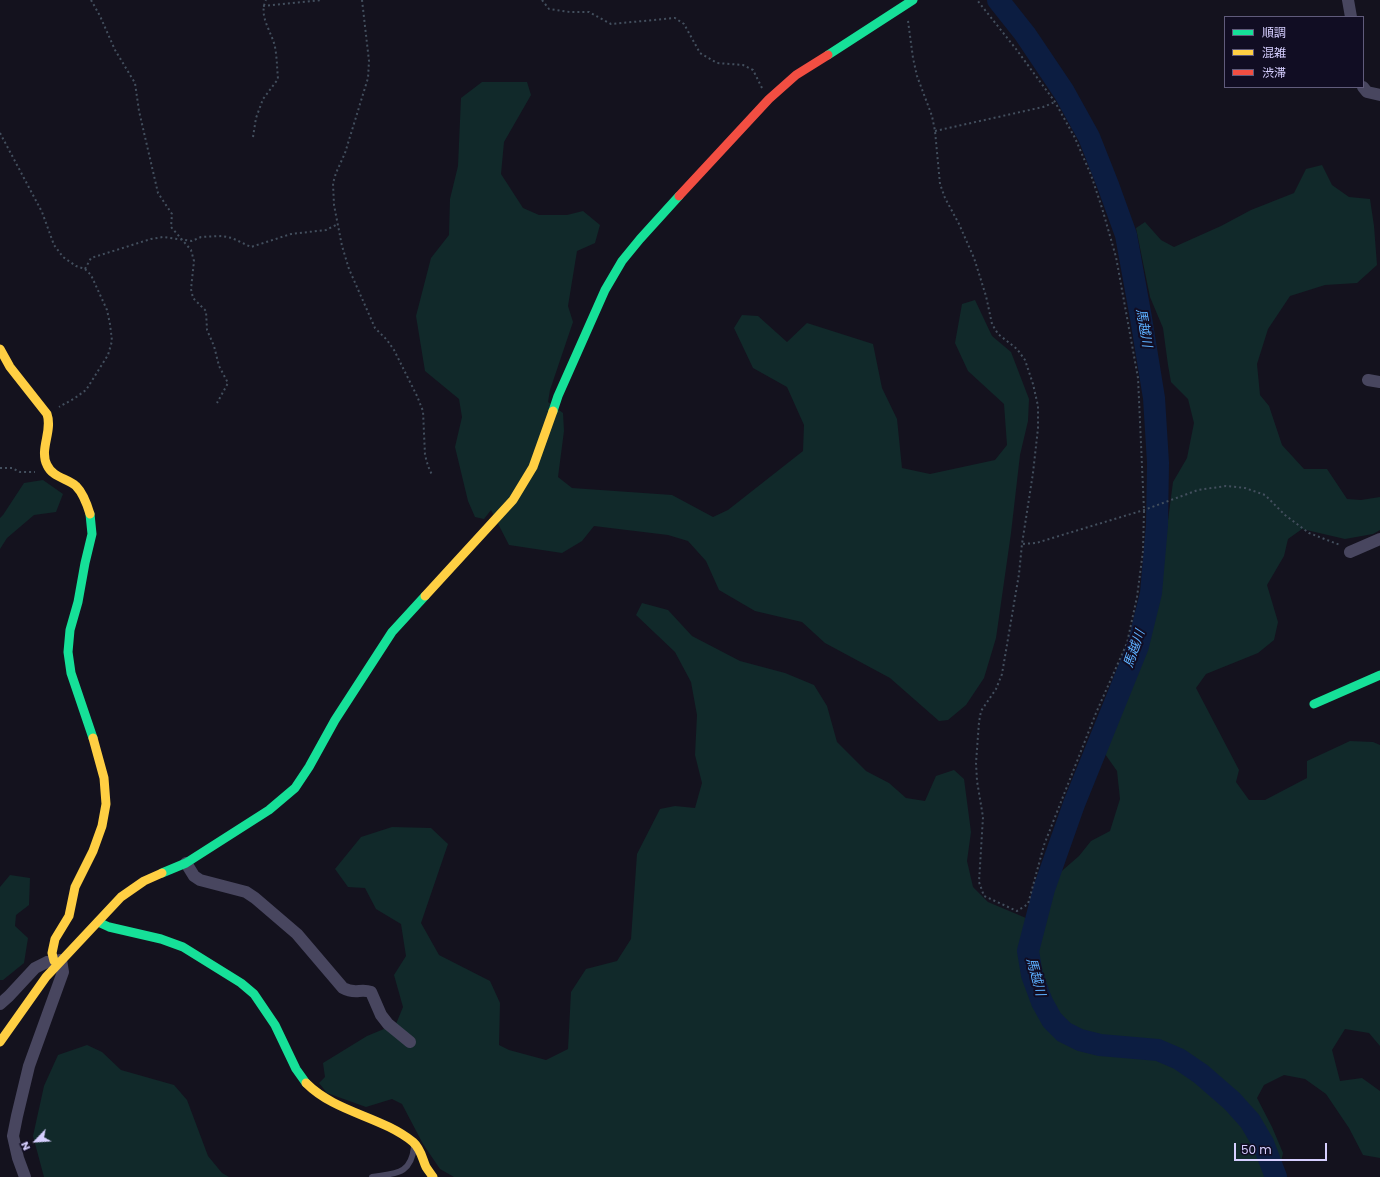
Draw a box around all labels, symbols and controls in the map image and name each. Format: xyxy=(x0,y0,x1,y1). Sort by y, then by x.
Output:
legend xyxy=(1224,16,1364,88)
text: 順調 xyxy=(1262,24,1286,41)
text: 混雑 xyxy=(1262,44,1286,61)
text: 渋滞 xyxy=(1262,64,1286,81)
water label: 馬越川 xyxy=(1132,307,1154,349)
water label: 馬越川 xyxy=(1121,628,1149,670)
water label: 馬越川 xyxy=(1022,956,1048,998)
north arrow xyxy=(16,1121,56,1161)
scale bar xyxy=(1236,1135,1329,1161)
text: N xyxy=(16,1139,34,1153)
text: 50 m xyxy=(1241,1141,1272,1158)

